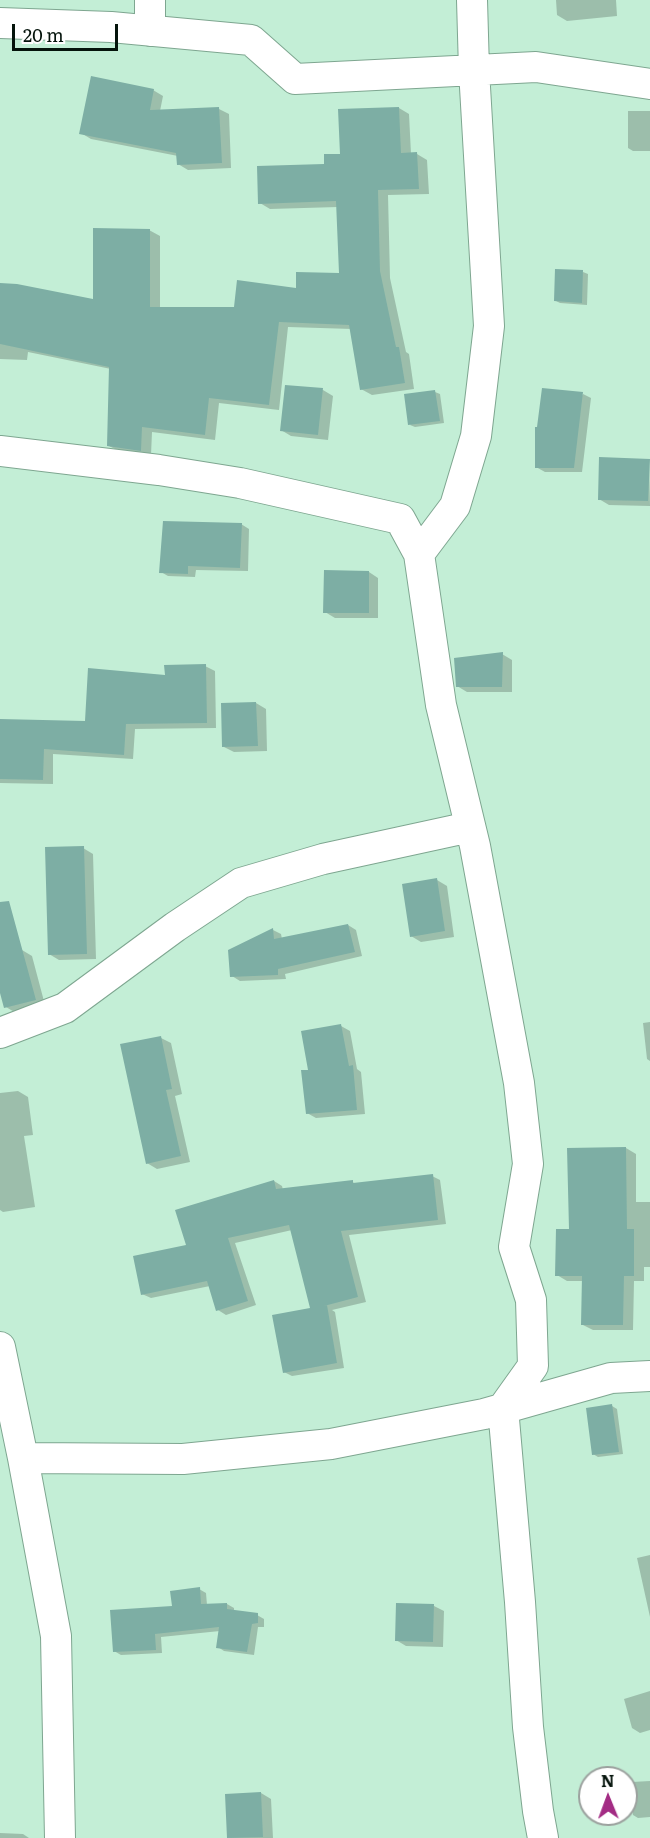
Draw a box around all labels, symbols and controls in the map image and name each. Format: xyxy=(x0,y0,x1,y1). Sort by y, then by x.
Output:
scale bar xyxy=(15,12,122,50)
text: 20 m xyxy=(23,21,64,48)
north arrow xyxy=(578,1766,638,1826)
text: N xyxy=(601,1768,615,1792)

